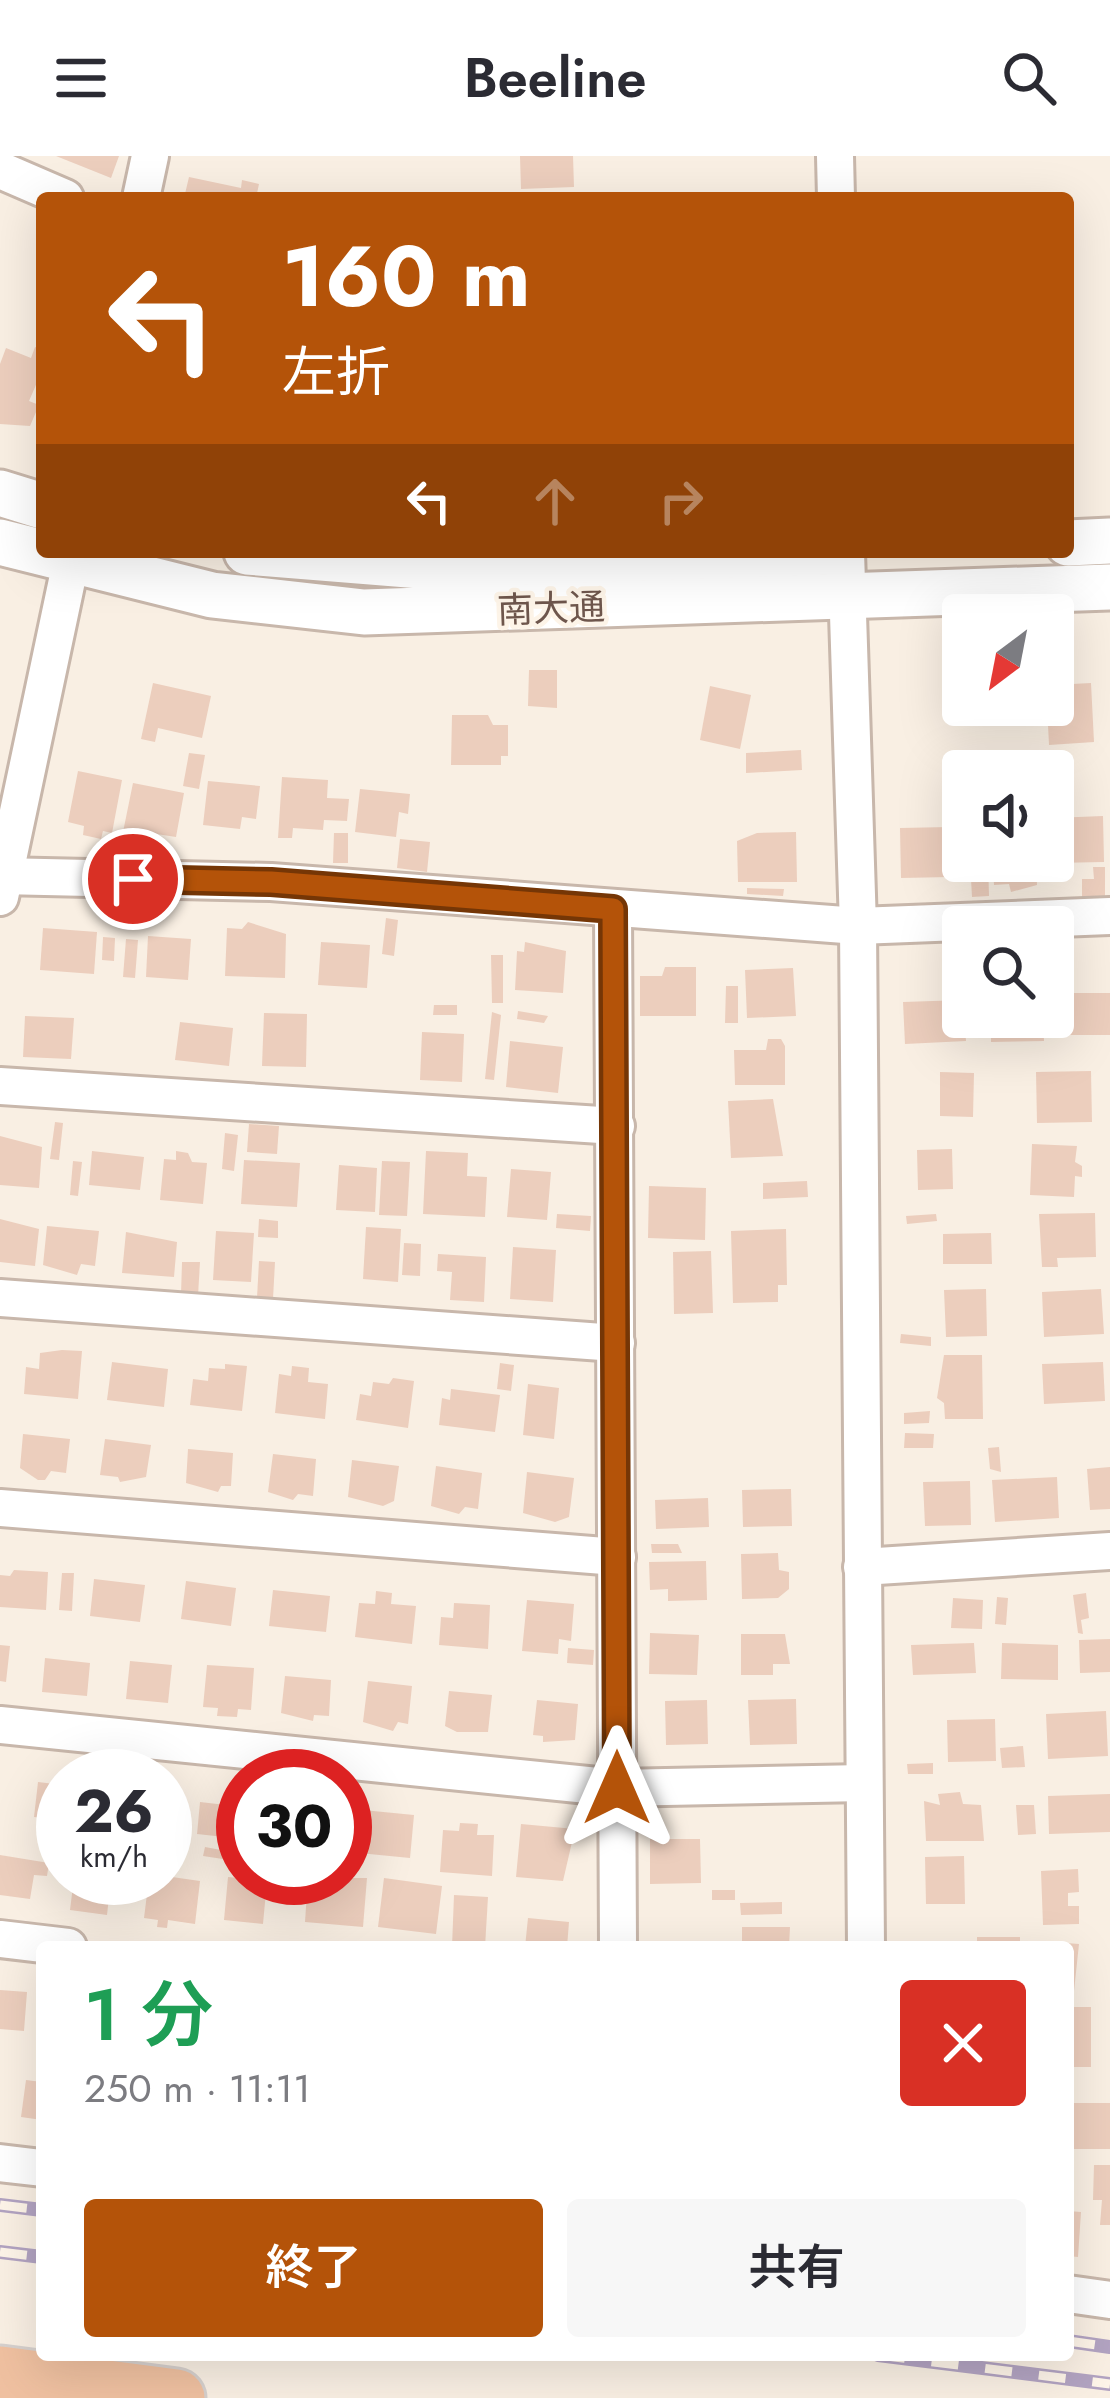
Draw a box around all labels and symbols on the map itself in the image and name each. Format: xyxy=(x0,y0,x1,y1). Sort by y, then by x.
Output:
street label: 南大通 xyxy=(496,580,606,636)
north arrow xyxy=(942,594,1074,726)
pin xyxy=(82,828,184,930)
position arrow xyxy=(554,1725,680,1851)
speed limit sign: 30 xyxy=(216,1749,372,1905)

